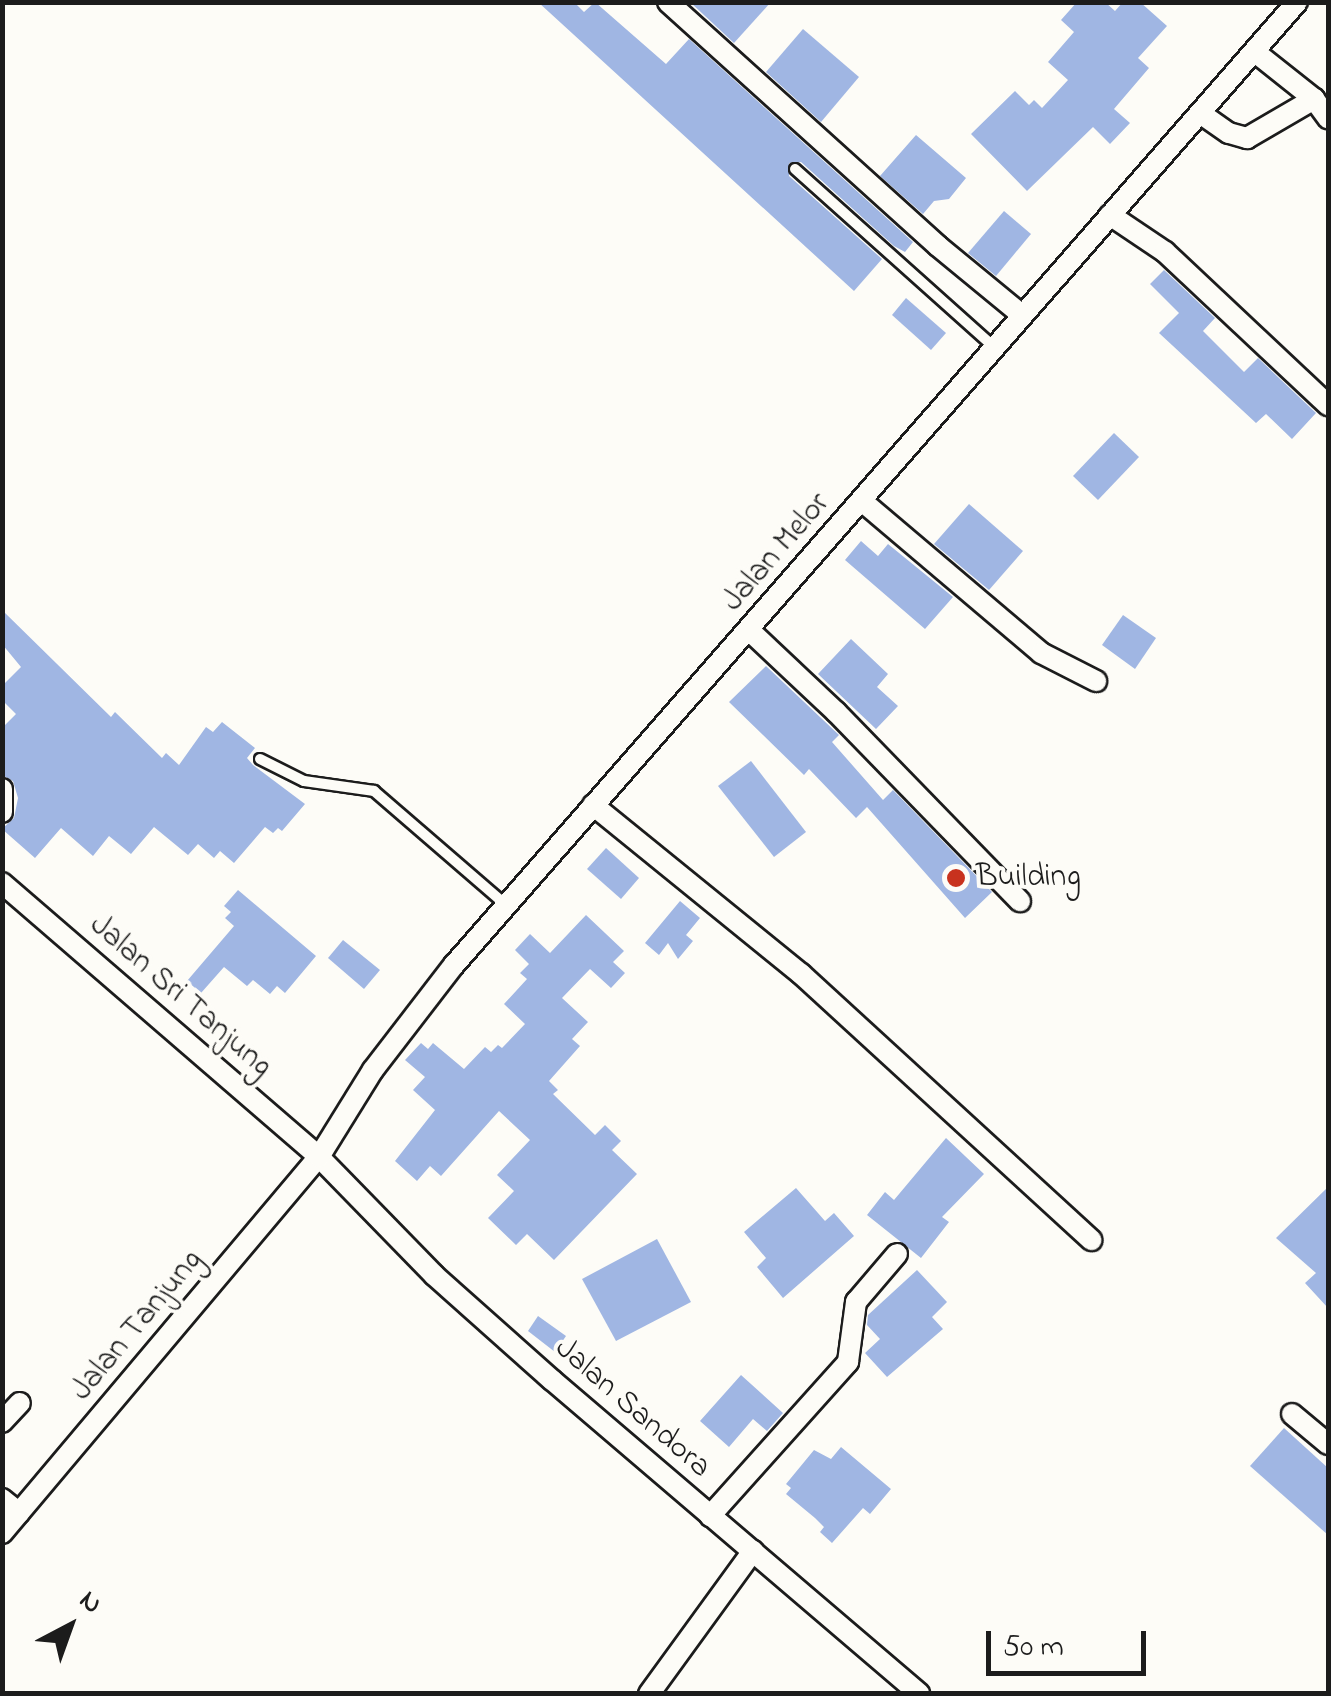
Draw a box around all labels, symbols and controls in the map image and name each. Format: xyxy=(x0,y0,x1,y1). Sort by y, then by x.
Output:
street label: Jalan Melor xyxy=(715,486,839,620)
place label: Building xyxy=(976,859,1081,897)
marker: Building xyxy=(945,867,967,889)
street label: Jalan Sri Tanjung xyxy=(81,907,279,1087)
street label: Jalan Tanjung xyxy=(64,1243,212,1409)
street label: Jalan Sandora xyxy=(546,1331,718,1487)
north arrow xyxy=(20,1576,120,1676)
text: N xyxy=(69,1581,111,1625)
scale bar xyxy=(991,1611,1151,1673)
text: 50 m xyxy=(1003,1626,1064,1670)

